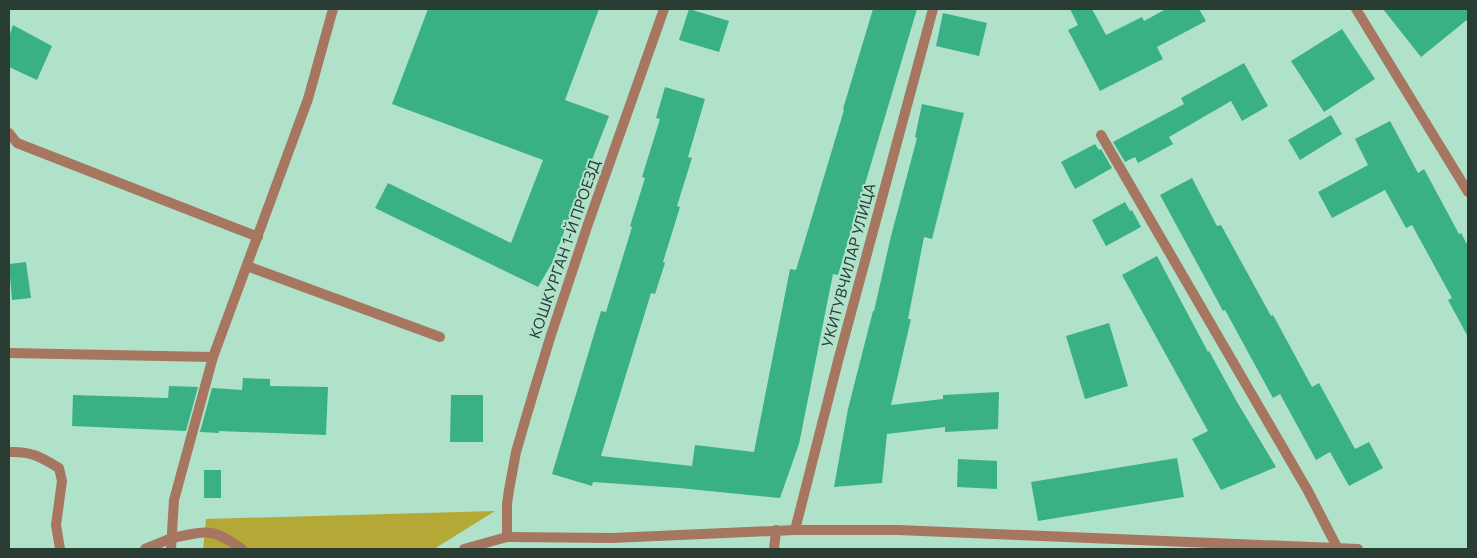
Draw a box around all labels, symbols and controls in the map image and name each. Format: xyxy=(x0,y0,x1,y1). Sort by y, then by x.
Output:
street label: КОШКУРГАН 1-Й ПРОЕЗД xyxy=(525,157,603,341)
street label: УКИТУВЧИЛАР УЛИЦА xyxy=(817,181,879,349)

